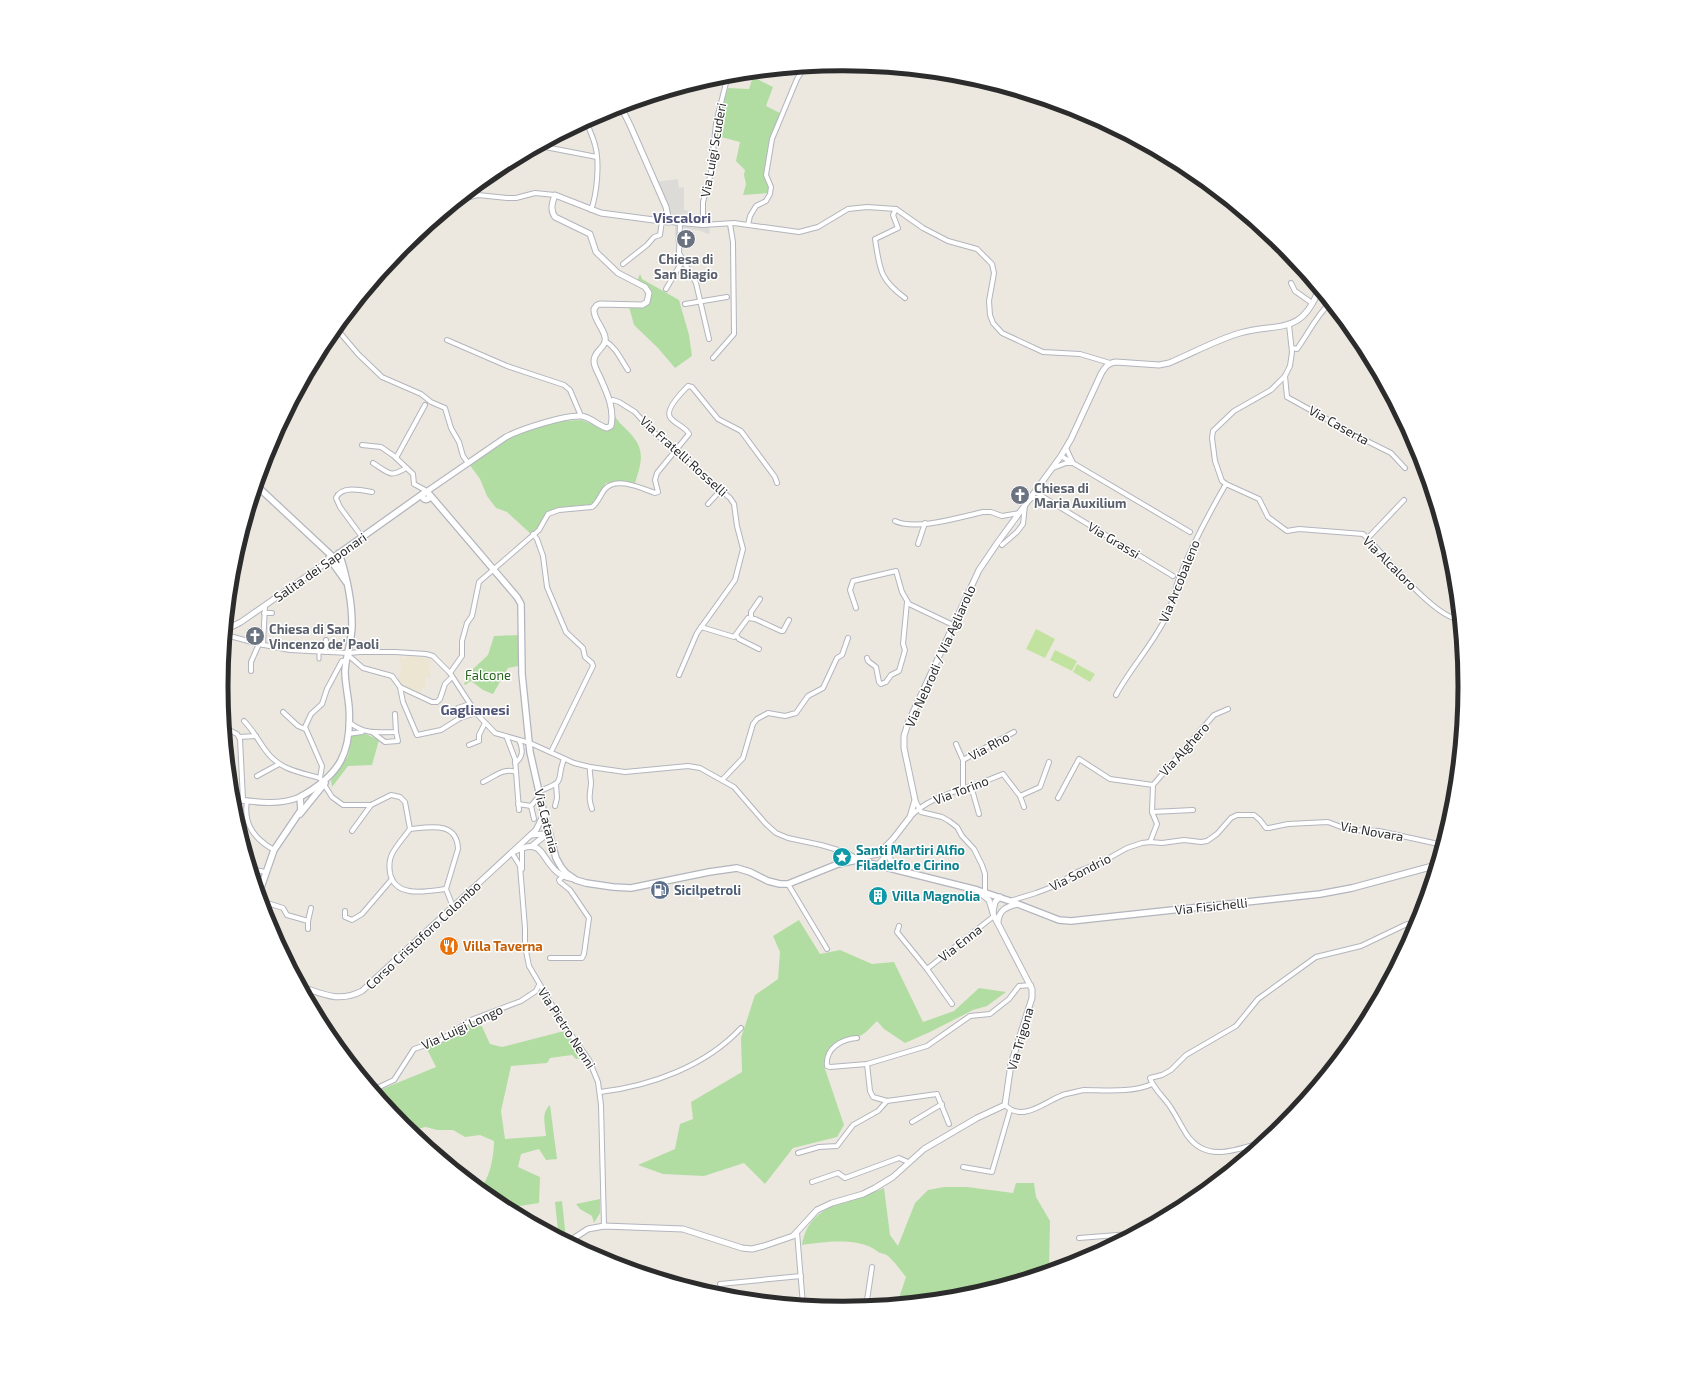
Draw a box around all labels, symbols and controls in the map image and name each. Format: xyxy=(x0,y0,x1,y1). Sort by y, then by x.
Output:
street label: Via Luigi Scuderi xyxy=(697,101,729,199)
district label: Viscalori xyxy=(653,209,711,226)
church icon: Chiesa di San Biagio xyxy=(675,228,697,250)
place label: Chiesa di San Biagio xyxy=(654,251,718,282)
street label: Via Caserta xyxy=(1306,402,1372,448)
street label: Via Fratelli Rosselli xyxy=(637,412,731,500)
place label: Chiesa di Maria Auxilium xyxy=(1034,480,1127,511)
church icon: Chiesa di Maria Auxilium xyxy=(1009,484,1031,506)
street label: Via Grassi xyxy=(1085,518,1143,562)
street label: Salita dei Saponari xyxy=(271,529,369,605)
street label: Via Alcaloro xyxy=(1360,533,1420,593)
street label: Via Arcobaleno xyxy=(1155,537,1203,625)
street label: Via Nebrodi / Via Agliarolo xyxy=(901,582,979,730)
place label: Chiesa di San Vincenzo de' Paoli xyxy=(269,621,379,652)
church icon: Chiesa di San Vincenzo de' Paoli xyxy=(244,625,266,647)
park label: Falcone xyxy=(465,667,511,683)
district label: Gaglianesi xyxy=(440,701,510,718)
street label: Via Alghero xyxy=(1156,719,1212,779)
street label: Via Rho xyxy=(966,728,1012,764)
street label: Via Torino xyxy=(931,772,991,808)
street label: Via Catania xyxy=(531,787,563,855)
street label: Via Novara xyxy=(1339,818,1405,844)
place label: Santi Martiri Alfio Filadelfo e Cirino xyxy=(856,842,965,873)
place icon: Santi Martiri Alfio Filadelfo e Cirino xyxy=(831,846,853,868)
street label: Via Sondrio xyxy=(1047,850,1113,894)
street label: Corso Cristoforo Colombo xyxy=(362,878,484,992)
fuel station icon: Sicilpetroli xyxy=(649,879,671,901)
place label: Sicilpetroli xyxy=(674,882,741,898)
building icon: Villa Magnolia xyxy=(867,885,889,907)
place label: Villa Magnolia xyxy=(892,888,980,904)
street label: Via Fisichelli xyxy=(1174,894,1248,918)
street label: Via Enna xyxy=(935,921,985,965)
restaurant icon: Villa Taverna xyxy=(438,935,460,957)
place label: Villa Taverna xyxy=(463,938,543,954)
street label: Via Pietro Nenni xyxy=(535,984,599,1072)
street label: Via Luigi Longo xyxy=(419,1001,505,1053)
street label: Via Trigona xyxy=(1003,1006,1037,1072)

